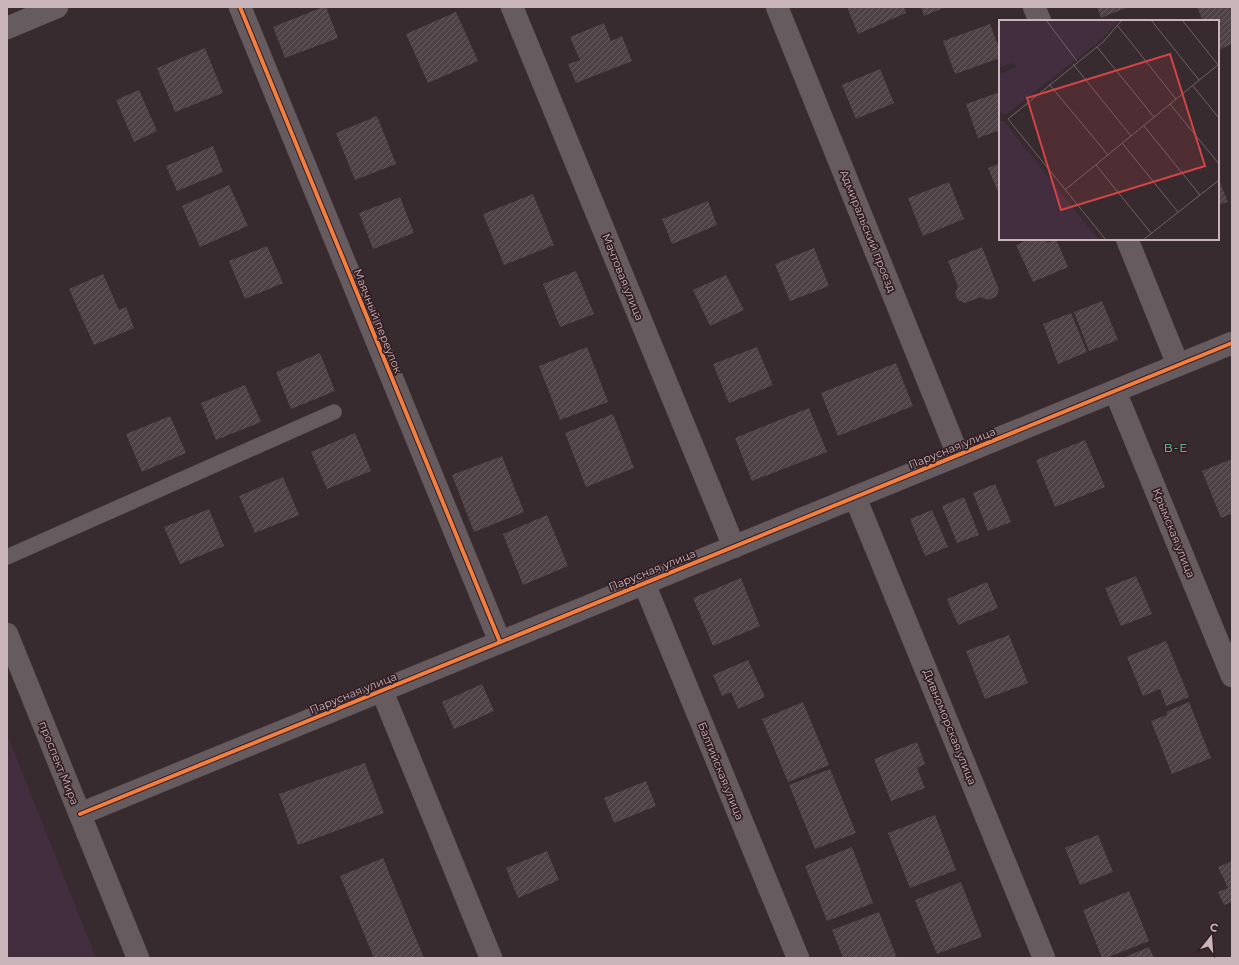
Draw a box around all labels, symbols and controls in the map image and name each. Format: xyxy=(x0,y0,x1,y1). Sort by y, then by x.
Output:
inset map xyxy=(999,20,1219,240)
street label: Адмиральский проезд xyxy=(837,168,899,294)
street label: Мачтовая улица xyxy=(599,231,647,323)
street label: Маячный переулок xyxy=(351,267,406,376)
street label: Парусная улица xyxy=(906,424,998,472)
district label: В-Е xyxy=(1164,440,1188,455)
street label: Крымская улица xyxy=(1150,486,1198,580)
street label: Парусная улица xyxy=(606,546,698,594)
street label: Дивноморская улица xyxy=(920,667,980,787)
street label: Парусная улица xyxy=(307,669,399,717)
street label: проспект Мира xyxy=(36,719,82,807)
street label: Балтийская улица xyxy=(695,720,747,822)
north arrow xyxy=(1191,917,1231,957)
text: С xyxy=(1208,920,1220,935)

